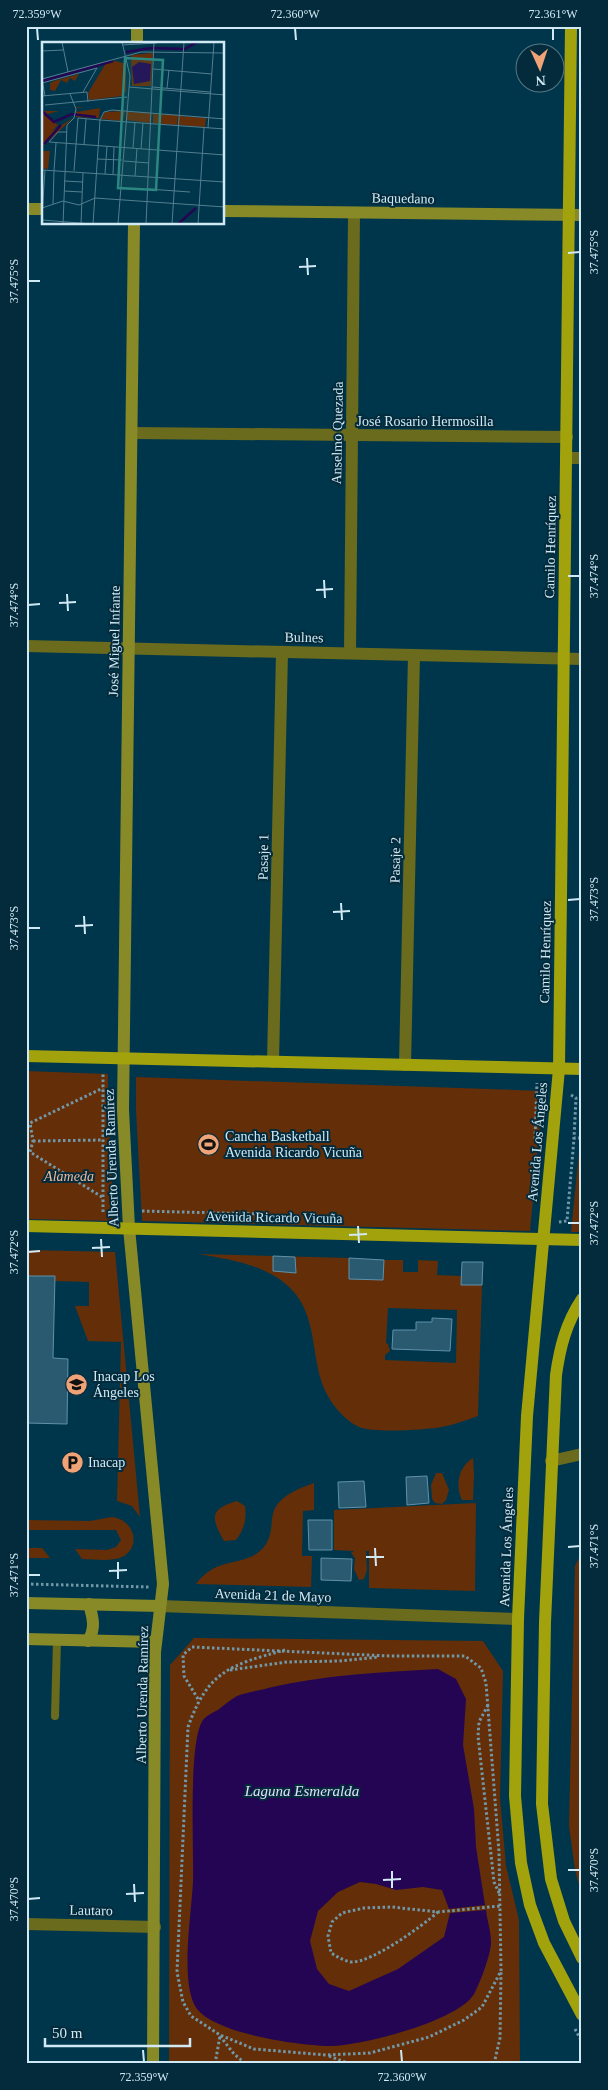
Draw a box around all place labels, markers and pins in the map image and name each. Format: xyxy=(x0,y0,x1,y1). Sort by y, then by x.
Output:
place label: Cancha Basketball Avenida Ricardo Vicuña xyxy=(225,1129,363,1160)
sports icon: Cancha Basketball Avenida Ricardo Vicuña xyxy=(197,1132,221,1156)
place label: Inacap Los Ángeles xyxy=(93,1369,155,1400)
school or university icon: Inacap Los Ángeles xyxy=(65,1372,89,1396)
parking icon: Inacap xyxy=(60,1450,84,1474)
place label: Inacap xyxy=(88,1455,125,1470)

